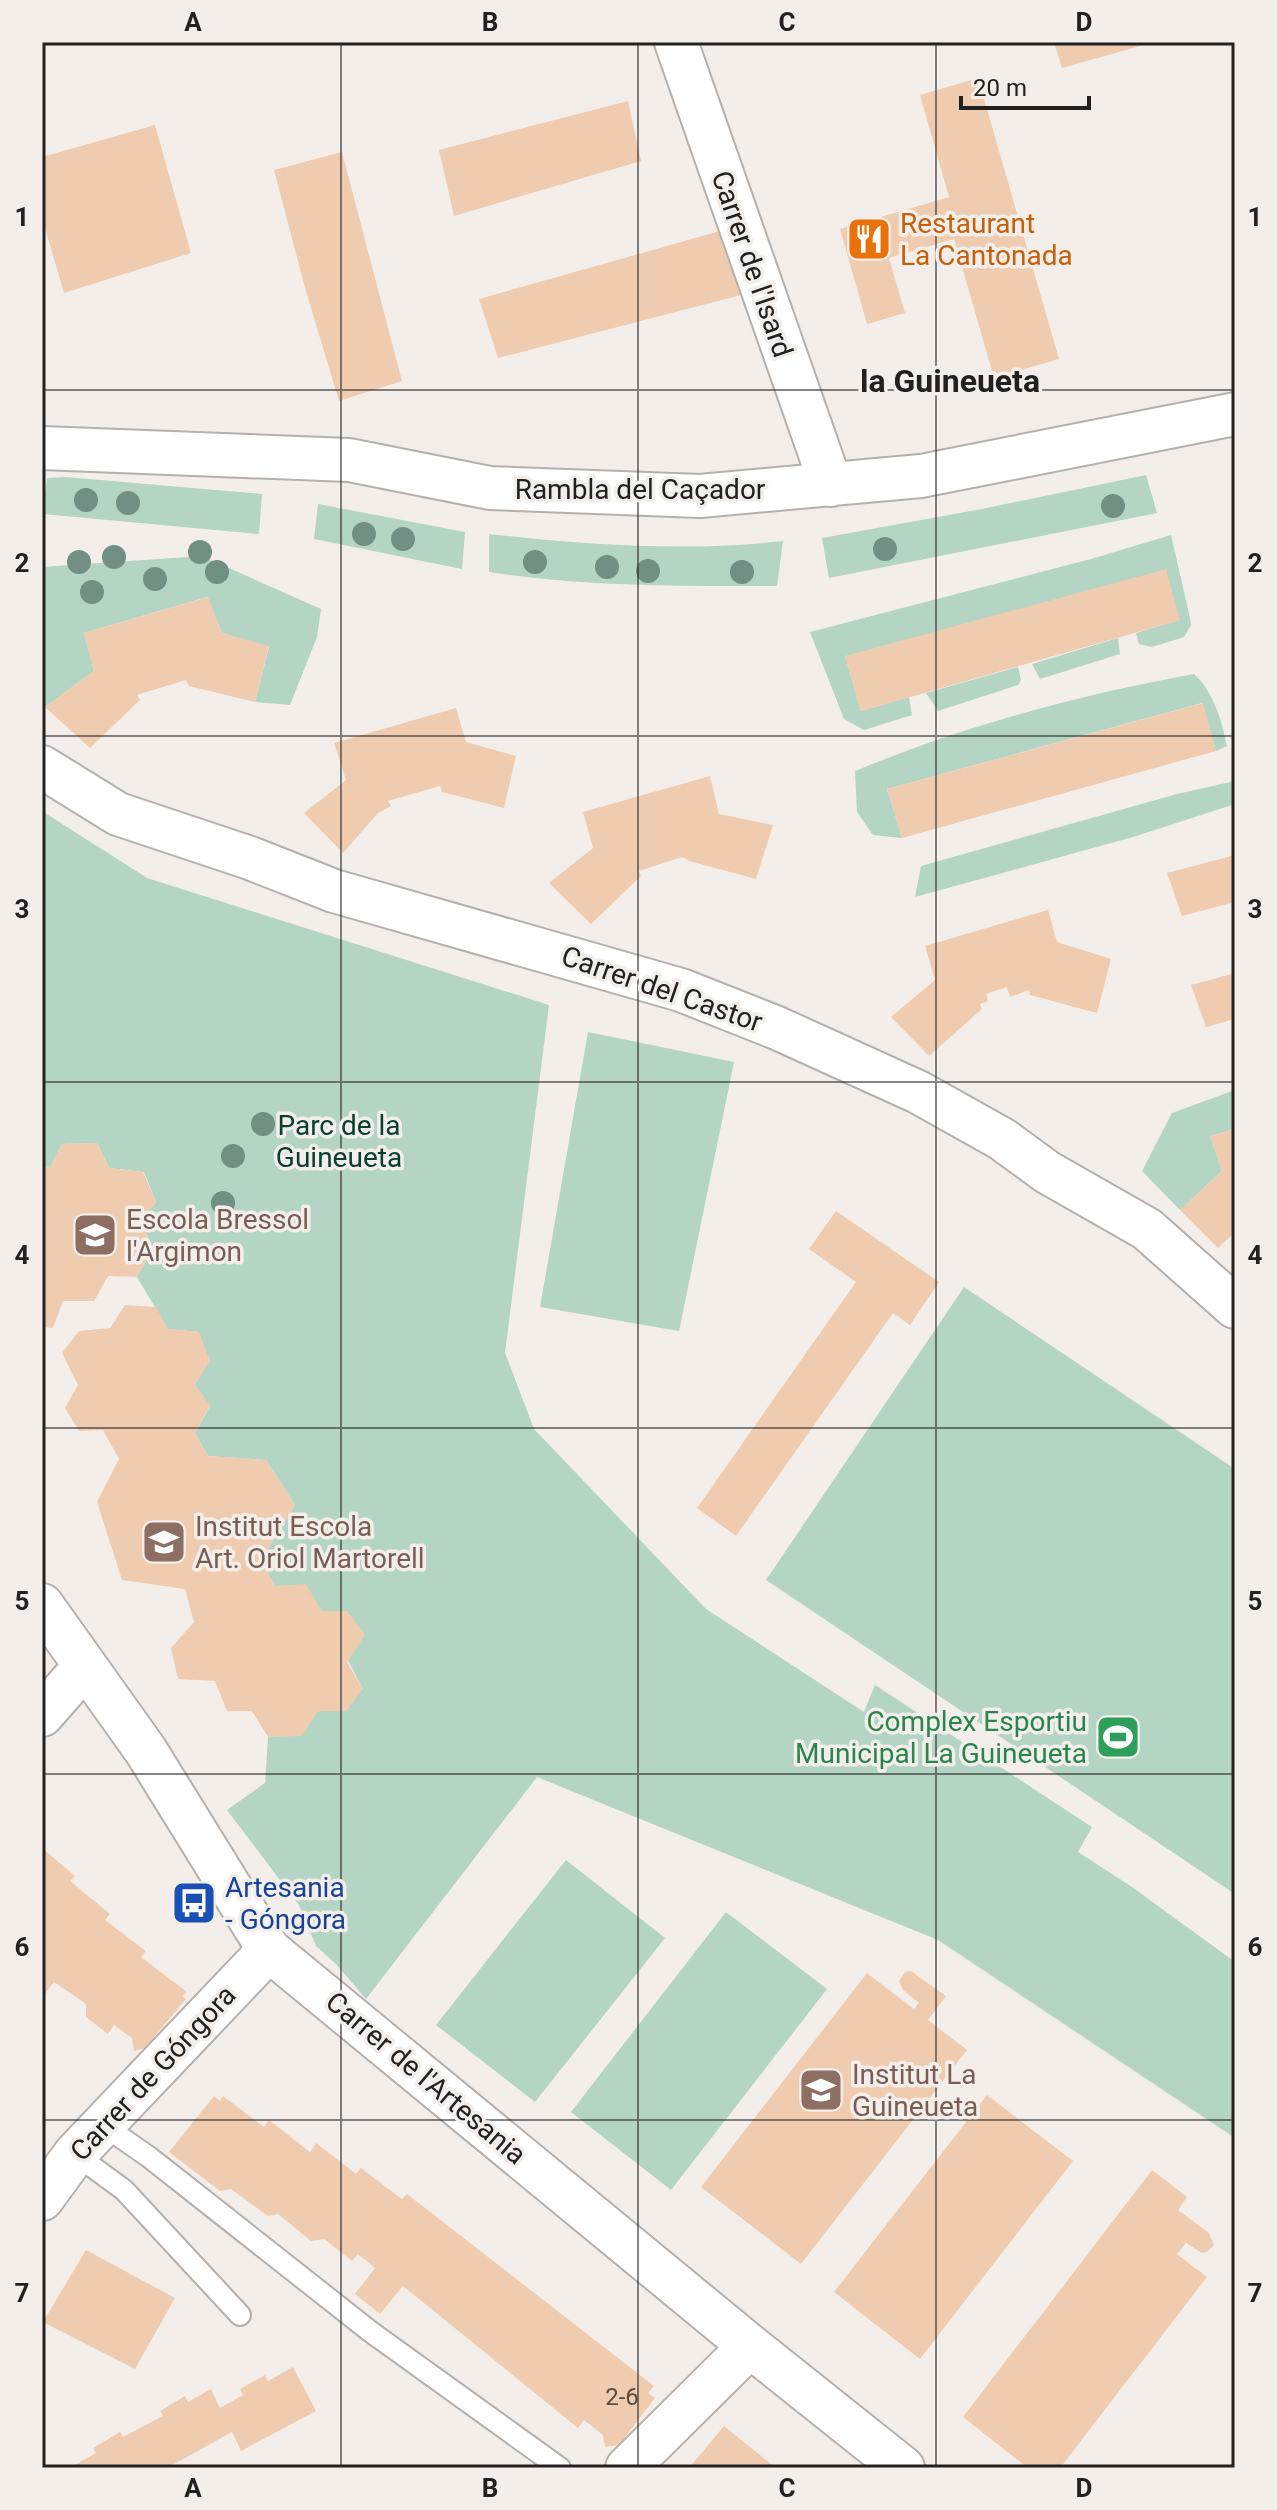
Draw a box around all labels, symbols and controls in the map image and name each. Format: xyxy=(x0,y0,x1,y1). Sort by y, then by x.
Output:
text: A xyxy=(184,7,202,37)
text: B xyxy=(482,7,498,37)
text: C xyxy=(778,7,796,37)
text: D xyxy=(1076,7,1092,37)
scale bar xyxy=(961,60,1089,110)
text: 20 m xyxy=(973,74,1027,102)
street label: Carrer de l'Isard xyxy=(705,166,799,362)
text: 1 xyxy=(15,202,29,232)
text: 1 xyxy=(1248,202,1262,232)
place label: Restaurant La Cantonada xyxy=(900,207,1073,272)
restaurant icon: Restaurant La Cantonada xyxy=(845,215,893,263)
district label: la Guineueta xyxy=(860,362,1040,400)
street label: Rambla del Caçador xyxy=(515,473,766,506)
text: 2 xyxy=(15,548,29,578)
text: 2 xyxy=(1248,548,1262,578)
text: 3 xyxy=(15,894,29,924)
text: 3 xyxy=(1248,894,1262,924)
street label: Carrer del Castor xyxy=(557,939,767,1039)
park label: Parc de la Guineueta xyxy=(276,1109,402,1174)
place label: Escola Bressol l'Argimon xyxy=(126,1203,309,1268)
school or university icon: Escola Bressol l'Argimon xyxy=(71,1211,119,1259)
text: 4 xyxy=(15,1240,30,1270)
text: 4 xyxy=(1248,1240,1263,1270)
place label: Institut Escola Art. Oriol Martorell xyxy=(195,1510,425,1575)
school or university icon: Institut Escola Art. Oriol Martorell xyxy=(140,1518,188,1566)
text: 5 xyxy=(15,1586,29,1616)
text: 5 xyxy=(1248,1586,1262,1616)
place label: Complex Esportiu Municipal La Guineueta xyxy=(795,1705,1087,1770)
sports icon: Complex Esportiu Municipal La Guineueta xyxy=(1094,1713,1142,1761)
place label: Artesania - Góngora xyxy=(225,1871,346,1936)
bus stop icon: Artesania - Góngora xyxy=(170,1879,218,1927)
text: 6 xyxy=(15,1932,30,1962)
text: 6 xyxy=(1248,1932,1263,1962)
street label: Carrer de Góngora xyxy=(63,1979,243,2167)
street label: Carrer de l'Artesania xyxy=(319,1985,533,2171)
place label: Institut La Guineueta xyxy=(852,2058,978,2123)
school or university icon: Institut La Guineueta xyxy=(797,2066,845,2114)
text: 7 xyxy=(15,2278,29,2308)
text: 7 xyxy=(1248,2278,1262,2308)
house number: 2-6 xyxy=(605,2383,639,2411)
text: A xyxy=(184,2473,202,2503)
text: B xyxy=(482,2473,498,2503)
text: C xyxy=(778,2473,796,2503)
text: D xyxy=(1076,2473,1092,2503)

